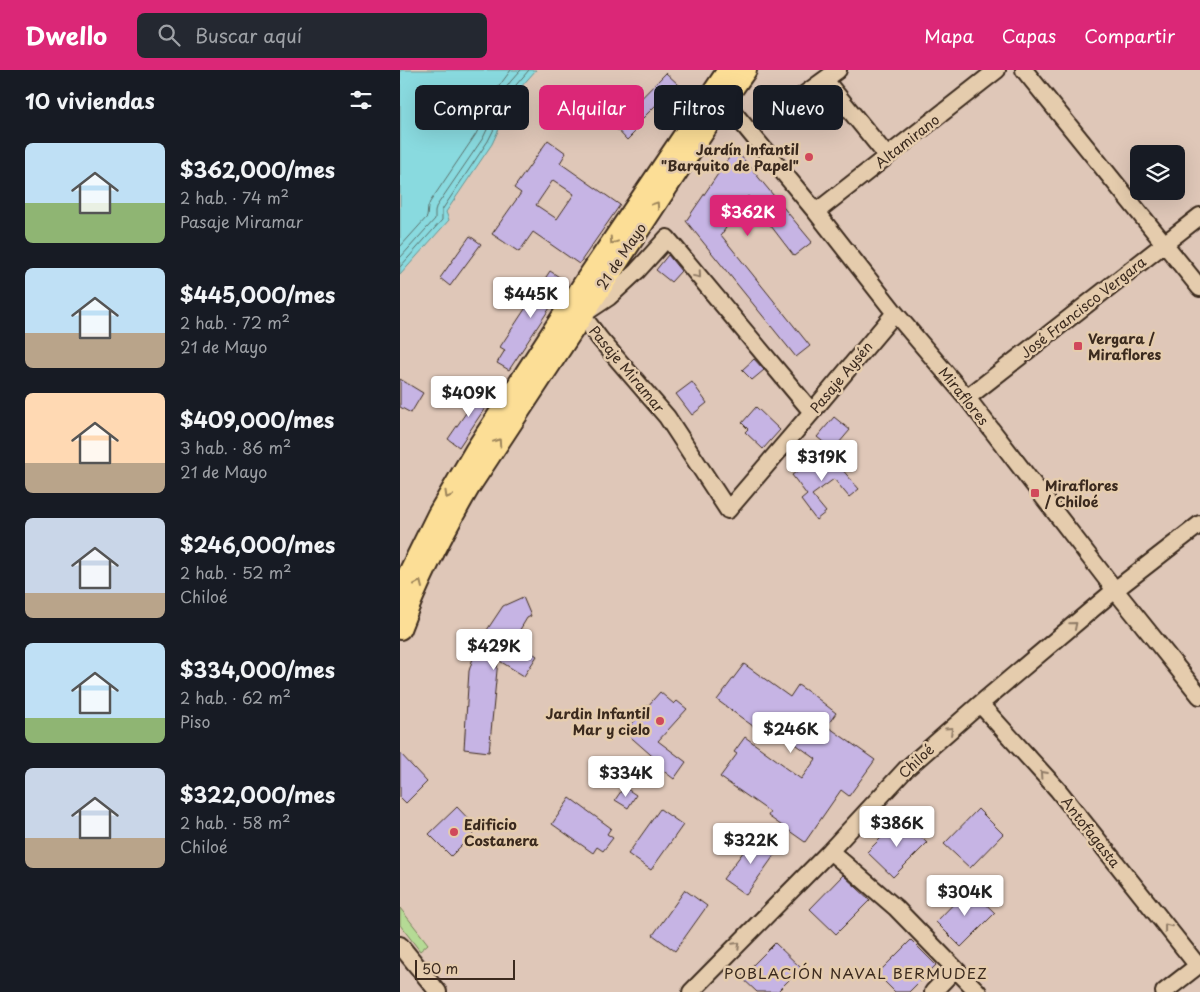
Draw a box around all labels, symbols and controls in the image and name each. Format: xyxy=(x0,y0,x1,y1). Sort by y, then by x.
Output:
search box xyxy=(137,13,487,58)
text: Dwello xyxy=(25,17,107,53)
icon: search xyxy=(155,21,183,49)
text: Buscar aquí xyxy=(195,21,302,49)
text: Mapa xyxy=(924,22,974,49)
text: Capas xyxy=(1002,22,1056,49)
text: Compartir xyxy=(1084,22,1175,49)
text: 10 viviendas xyxy=(25,84,155,116)
chip: Comprar xyxy=(415,85,529,130)
chip: Alquilar xyxy=(539,85,644,130)
chip: Filtros xyxy=(654,85,743,130)
chip: Nuevo xyxy=(753,85,843,130)
icon: filters xyxy=(347,86,375,114)
street label: Altamirano xyxy=(870,109,944,173)
place label: Jardín Infantil "Barquito de Papel" xyxy=(661,139,799,176)
map controls xyxy=(1130,145,1185,200)
button: layers xyxy=(1130,145,1185,200)
marker: Jardín Infantil "Barquito de Papel" xyxy=(803,151,815,163)
text: $362,000/mes xyxy=(180,153,335,185)
icon: home xyxy=(65,163,125,223)
text: 2 hab. · 74 m² xyxy=(180,185,289,209)
pin: $362K xyxy=(713,194,783,237)
text: $362K xyxy=(721,199,775,223)
one-way arrow xyxy=(650,201,659,211)
text: Pasaje Miramar xyxy=(180,209,303,233)
street label: 21 de Mayo xyxy=(591,218,651,294)
one-way arrow xyxy=(609,236,619,245)
street label: José Francisco Vergara xyxy=(1016,251,1151,363)
one-way arrow xyxy=(693,269,701,278)
pin: $445K xyxy=(496,276,566,319)
text: $445,000/mes xyxy=(180,278,335,310)
text: $445K xyxy=(504,281,558,305)
icon: home xyxy=(65,288,125,348)
text: 2 hab. · 72 m² xyxy=(180,310,290,334)
street label: Pasaje Miramar xyxy=(584,321,670,417)
place label: Vergara / Miraflores xyxy=(1088,328,1162,365)
text: 21 de Mayo xyxy=(180,334,267,358)
street label: Pasaje Aysén xyxy=(805,337,877,417)
marker: Vergara / Miraflores xyxy=(1072,340,1084,352)
street label: Miraflores xyxy=(934,362,994,430)
pin: $409K xyxy=(434,376,504,418)
text: $409K xyxy=(442,380,496,404)
text: $409,000/mes xyxy=(180,403,334,435)
icon: home xyxy=(65,413,125,473)
text: 3 hab. · 86 m² xyxy=(180,435,291,459)
one-way arrow xyxy=(492,438,501,448)
pin: $319K xyxy=(787,440,857,482)
text: $319K xyxy=(797,444,847,468)
text: 21 de Mayo xyxy=(180,459,267,483)
place label: Miraflores / Chiloé xyxy=(1044,475,1119,512)
marker: Miraflores / Chiloé xyxy=(1029,487,1041,499)
one-way arrow xyxy=(445,490,455,499)
text: $246,000/mes xyxy=(180,528,335,560)
icon: home xyxy=(65,538,125,598)
text: 2 hab. · 52 m² xyxy=(180,560,291,584)
one-way arrow xyxy=(412,580,423,589)
text: Chiloé xyxy=(180,584,228,608)
one-way arrow xyxy=(1068,621,1077,630)
pin: $429K xyxy=(459,628,529,671)
text: $429K xyxy=(467,633,521,657)
text: $334,000/mes xyxy=(180,653,335,685)
icon: home xyxy=(65,663,125,723)
text: 2 hab. · 62 m² xyxy=(180,685,291,709)
place label: Jardin Infantil Mar y cielo xyxy=(546,703,650,740)
text: Piso xyxy=(180,709,210,733)
pin: $246K xyxy=(756,712,826,754)
marker: Jardin Infantil Mar y cielo xyxy=(654,715,666,727)
text: $246K xyxy=(763,716,819,740)
one-way arrow xyxy=(944,727,953,736)
street label: Chiloé xyxy=(894,739,939,783)
pin: $334K xyxy=(591,756,661,798)
text: $334K xyxy=(599,760,653,784)
one-way arrow xyxy=(1040,770,1049,779)
text: $322,000/mes xyxy=(180,778,335,810)
icon: home xyxy=(65,788,125,848)
street label: Antofagasta xyxy=(1056,792,1126,872)
pin: $386K xyxy=(862,806,932,848)
text: 2 hab. · 58 m² xyxy=(180,810,291,834)
text: $386K xyxy=(870,810,924,834)
place label: Edificio Costanera xyxy=(464,814,539,851)
pin: $322K xyxy=(716,822,786,865)
marker: Edificio Costanera xyxy=(448,826,460,838)
text: $322K xyxy=(724,827,778,851)
text: Chiloé xyxy=(180,834,228,858)
pin: $304K xyxy=(930,874,1000,917)
text: $304K xyxy=(938,879,992,903)
one-way arrow xyxy=(1164,924,1173,933)
one-way arrow xyxy=(731,942,740,951)
scale bar xyxy=(415,957,515,980)
text: 50 m xyxy=(422,958,458,979)
district label: POBLACIÓN NAVAL BERMUDEZ xyxy=(724,961,988,984)

